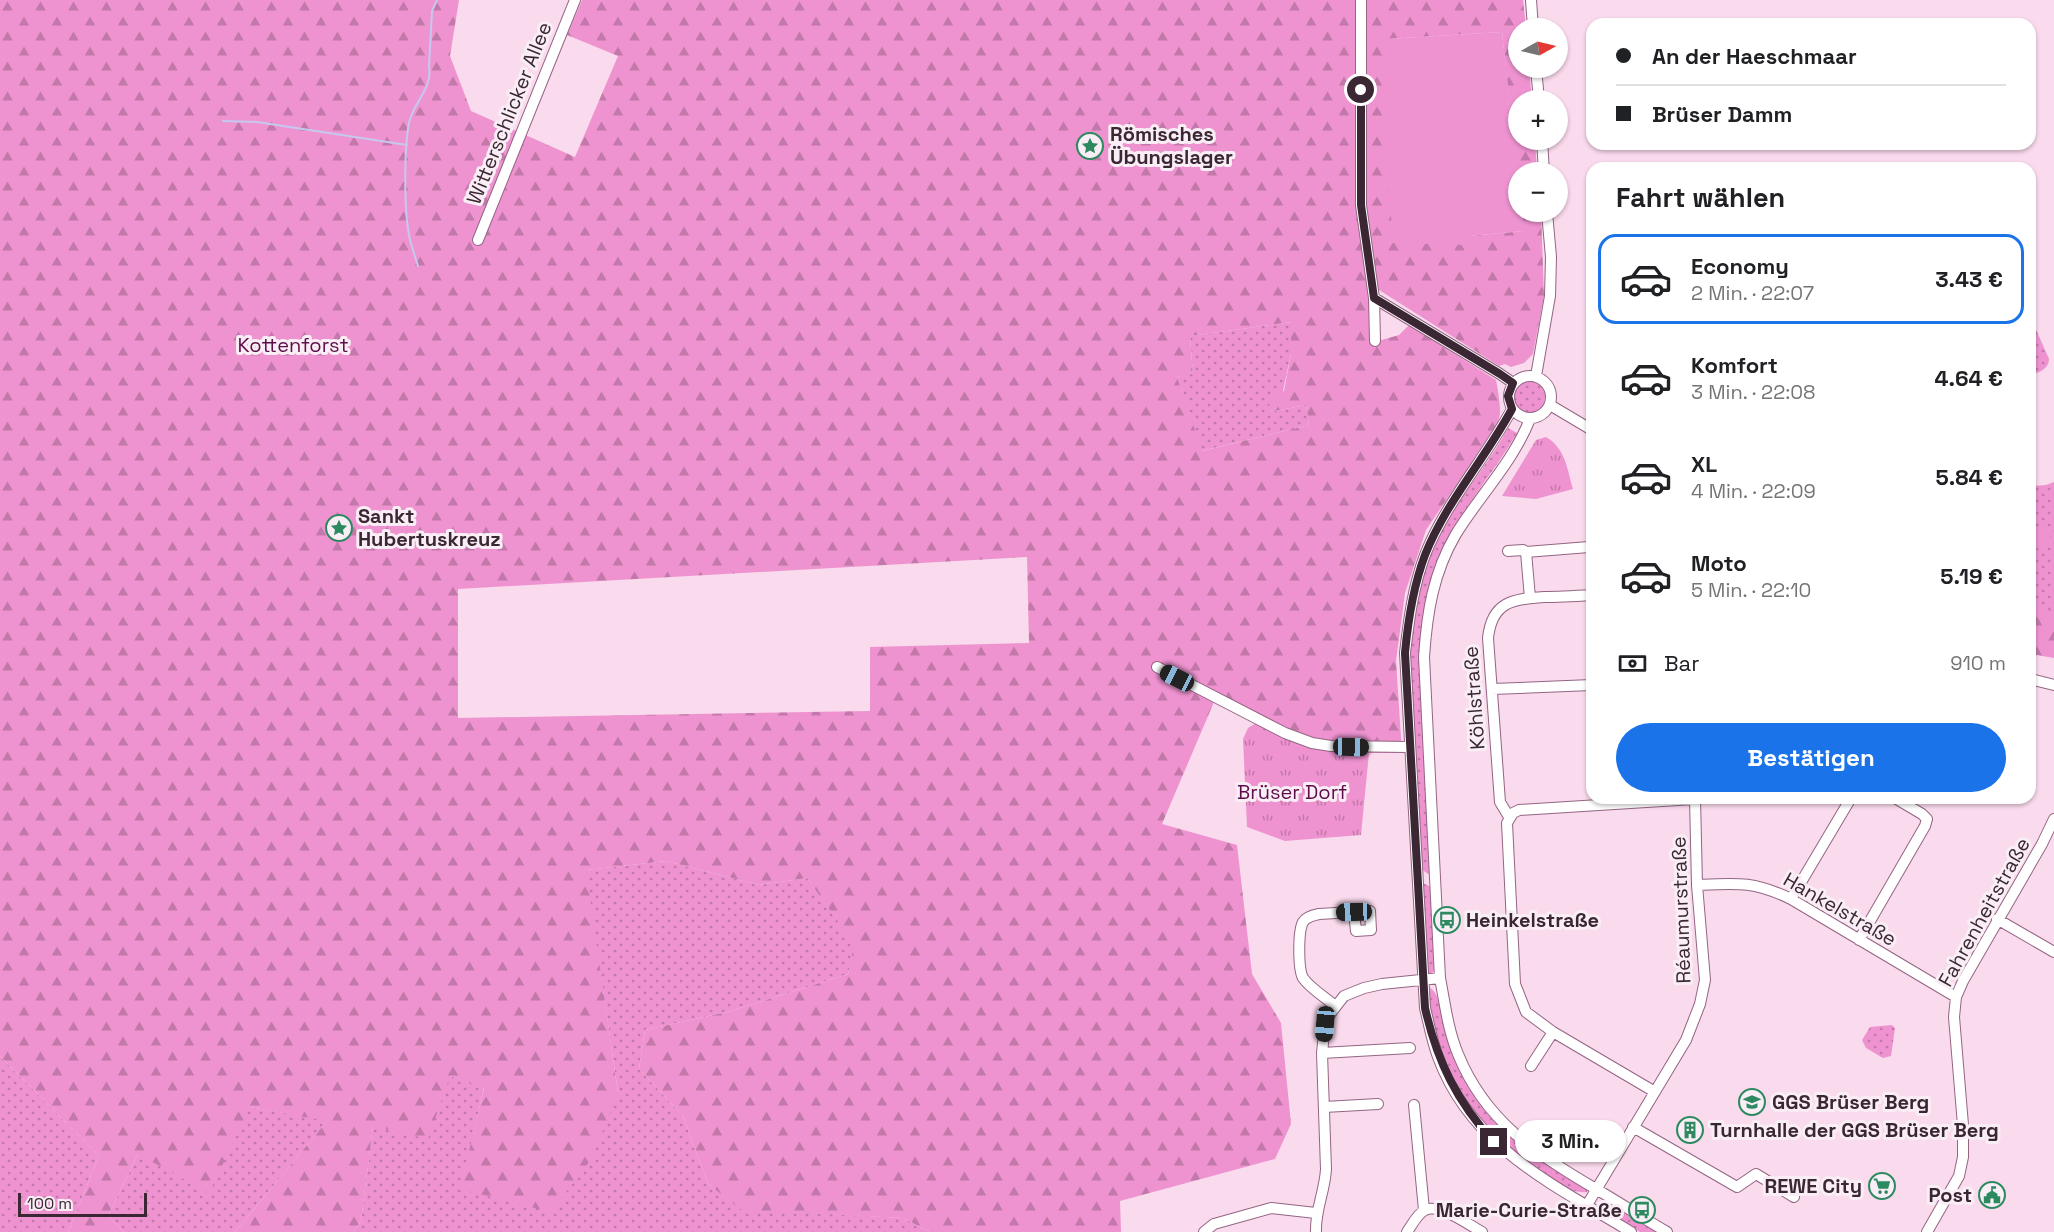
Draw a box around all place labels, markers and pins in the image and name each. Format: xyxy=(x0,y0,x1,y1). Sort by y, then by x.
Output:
place label: Römisches Übungslager xyxy=(1110,121,1233,170)
place icon: Römisches Übungslager xyxy=(1075,131,1105,161)
place label: Sankt Hubertuskreuz xyxy=(358,503,501,552)
place icon: Sankt Hubertuskreuz xyxy=(324,513,354,543)
bus stop icon: Heinkelstraße xyxy=(1432,905,1462,935)
place label: Heinkelstraße xyxy=(1466,907,1599,933)
school or university icon: GGS Brüser Berg xyxy=(1737,1087,1767,1117)
place label: GGS Brüser Berg xyxy=(1772,1089,1929,1115)
building icon: Turnhalle der GGS Brüser Berg xyxy=(1675,1115,1705,1145)
place label: Turnhalle der GGS Brüser Berg xyxy=(1710,1117,1999,1143)
supermarket icon: REWE City xyxy=(1867,1171,1897,1201)
place label: REWE City xyxy=(1765,1173,1862,1199)
public building icon: Post xyxy=(1977,1180,2007,1210)
place label: Post xyxy=(1929,1182,1972,1208)
bus stop icon: Marie-Curie-Straße xyxy=(1627,1195,1657,1225)
place label: Marie-Curie-Straße xyxy=(1436,1197,1622,1223)

